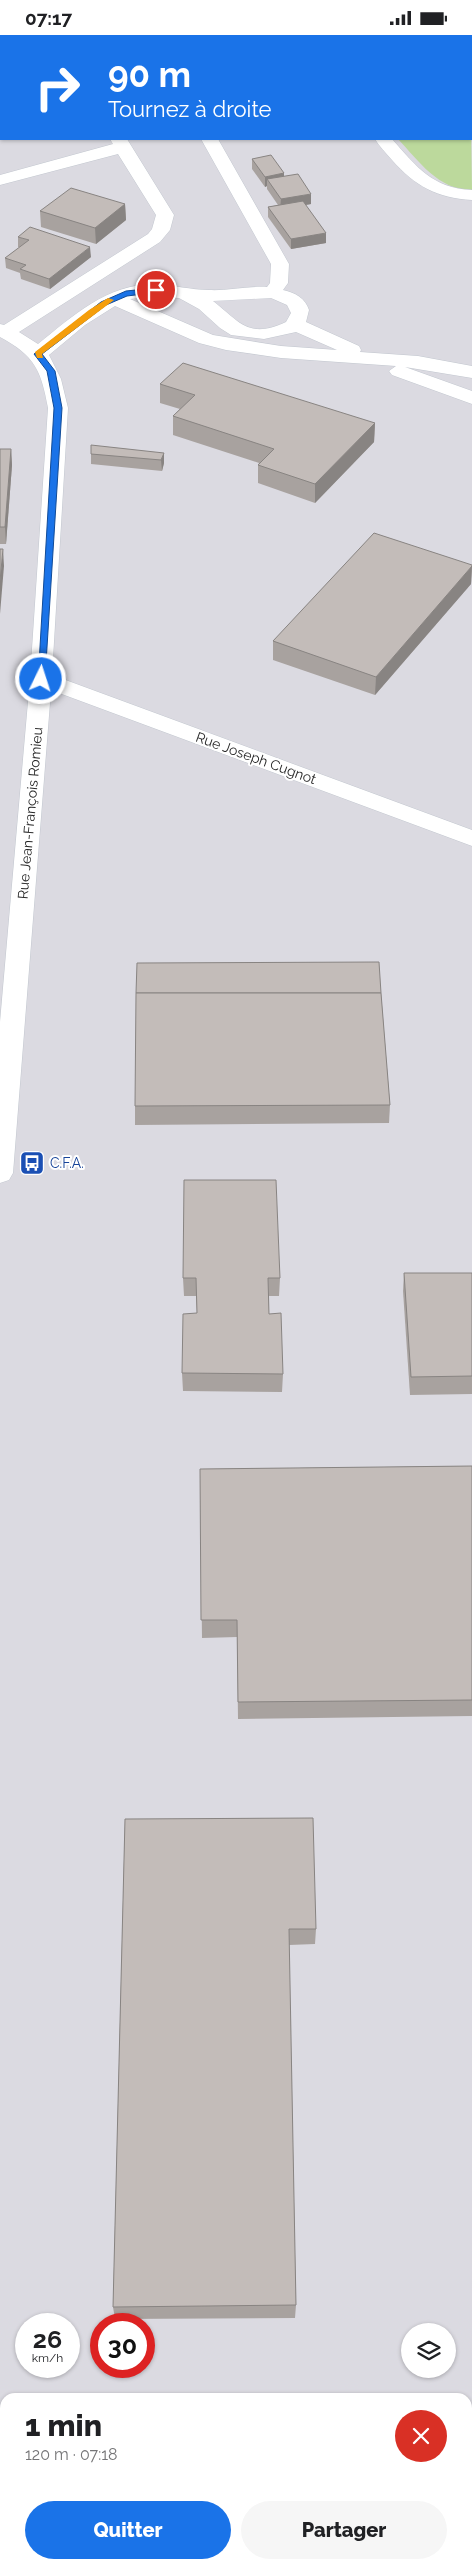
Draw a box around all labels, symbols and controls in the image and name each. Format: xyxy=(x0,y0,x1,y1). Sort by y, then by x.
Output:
text: 07:17 xyxy=(25,7,72,29)
text: 90 m xyxy=(108,54,191,95)
icon: right xyxy=(25,55,90,120)
text: Tournez à droite xyxy=(108,96,272,122)
pin xyxy=(135,269,177,311)
icon: arrive xyxy=(142,276,170,304)
position arrow xyxy=(14,652,66,704)
street label: Rue Jean-François Romieu xyxy=(15,726,45,900)
street label: Rue Joseph Cugnot xyxy=(194,729,319,787)
bus stop icon: C.F.A. xyxy=(19,1150,45,1176)
place label: C.F.A. xyxy=(50,1155,84,1171)
speed limit sign: 30 xyxy=(90,2313,155,2378)
map controls xyxy=(401,2323,456,2378)
button: layers xyxy=(401,2323,456,2378)
text: 26 xyxy=(33,2324,62,2354)
text: km/h xyxy=(32,2351,63,2365)
text: 1 min xyxy=(25,2408,102,2443)
button: close xyxy=(395,2410,447,2462)
text: 120 m · 07:18 xyxy=(25,2445,118,2464)
button: Quitter xyxy=(25,2501,231,2559)
button: Partager xyxy=(241,2501,447,2559)

